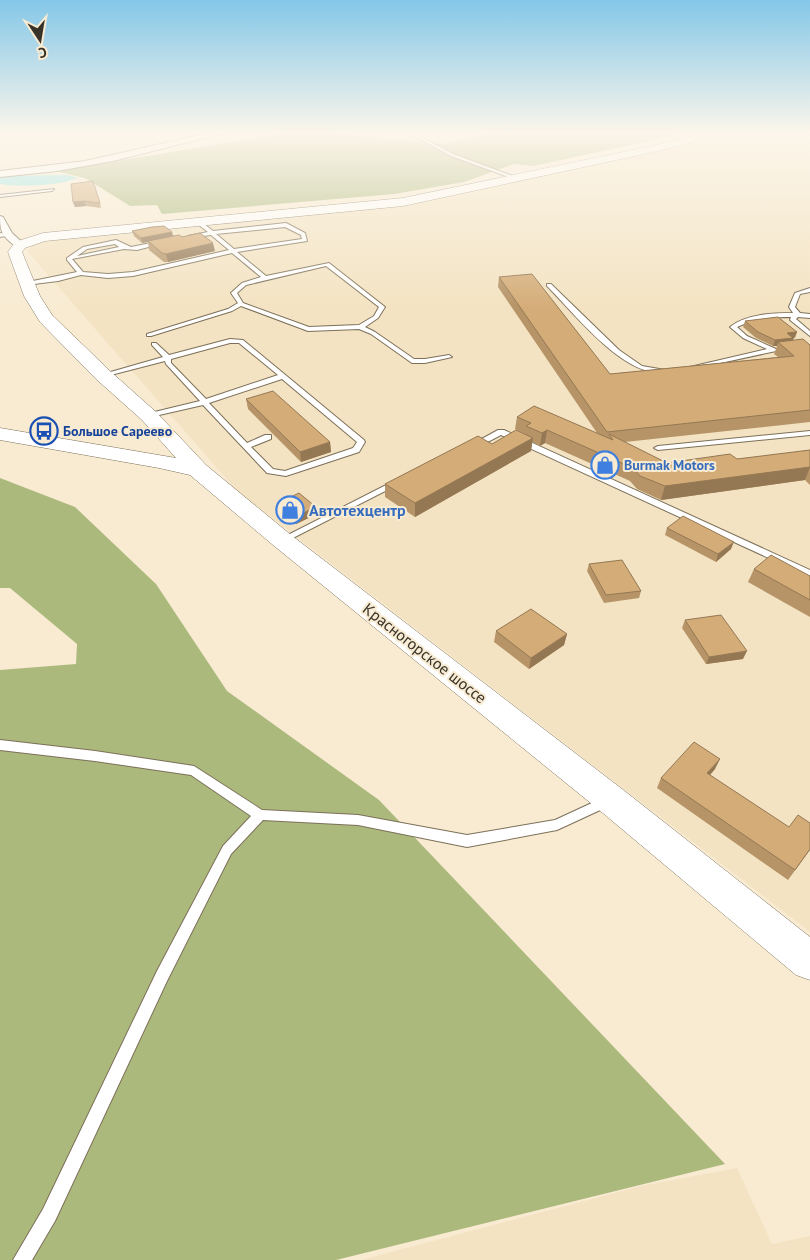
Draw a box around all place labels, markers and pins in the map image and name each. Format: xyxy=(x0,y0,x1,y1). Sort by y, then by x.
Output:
bus stop icon: Большое Сареево xyxy=(29,416,59,446)
place label: Большое Сареево xyxy=(63,422,173,440)
shop icon: Burmak Motors xyxy=(590,450,620,480)
place label: Burmak Motors xyxy=(624,456,715,474)
shop icon: Автотехцентр xyxy=(275,495,305,525)
place label: Автотехцентр xyxy=(309,500,406,520)

